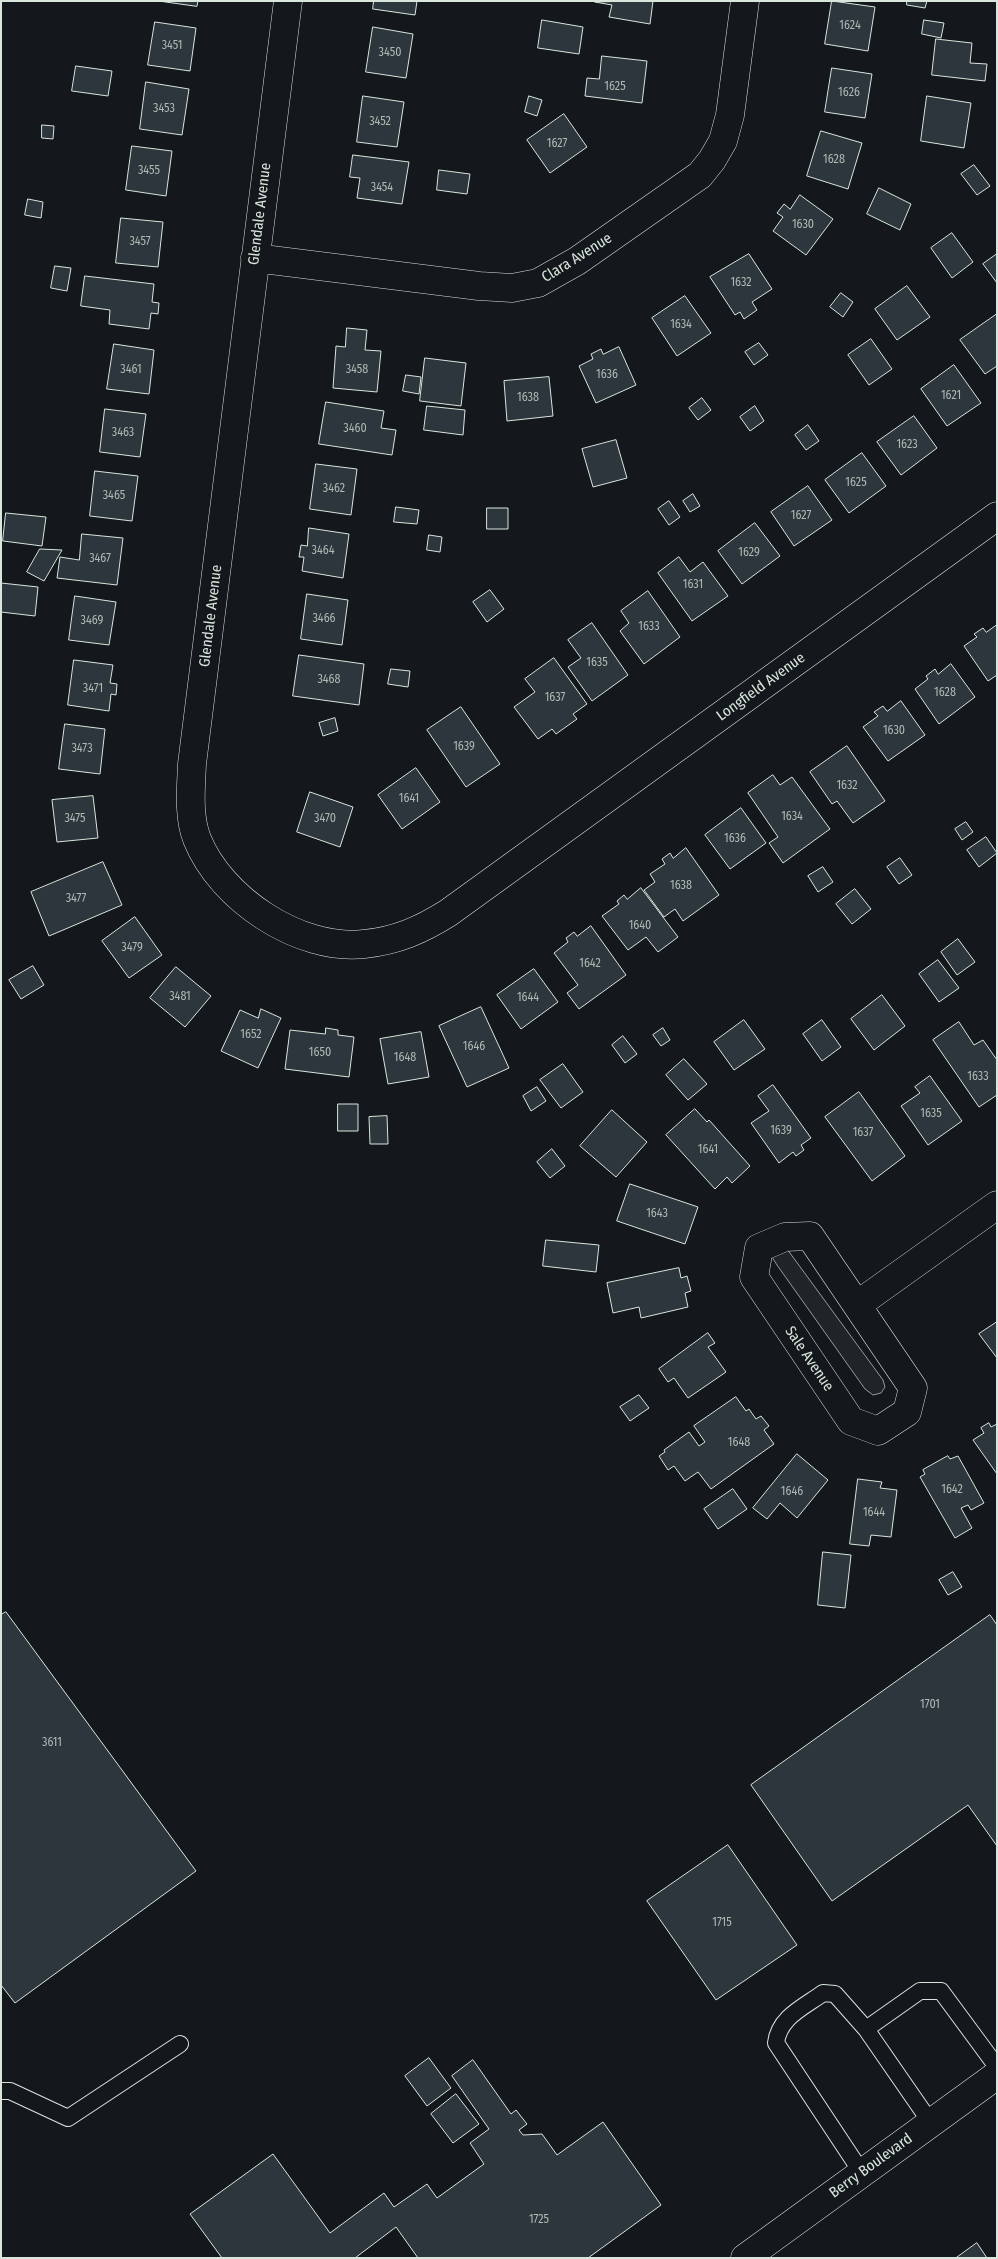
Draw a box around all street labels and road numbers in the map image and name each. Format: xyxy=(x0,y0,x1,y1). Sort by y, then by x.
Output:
street label: Glendale Avenue xyxy=(245,162,275,266)
street label: Clara Avenue xyxy=(539,229,615,287)
street label: Glendale Avenue xyxy=(196,564,226,668)
street label: Longfield Avenue xyxy=(713,649,809,725)
street label: Sale Avenue xyxy=(781,1323,837,1395)
street label: Berry Boulevard xyxy=(826,2130,916,2202)

